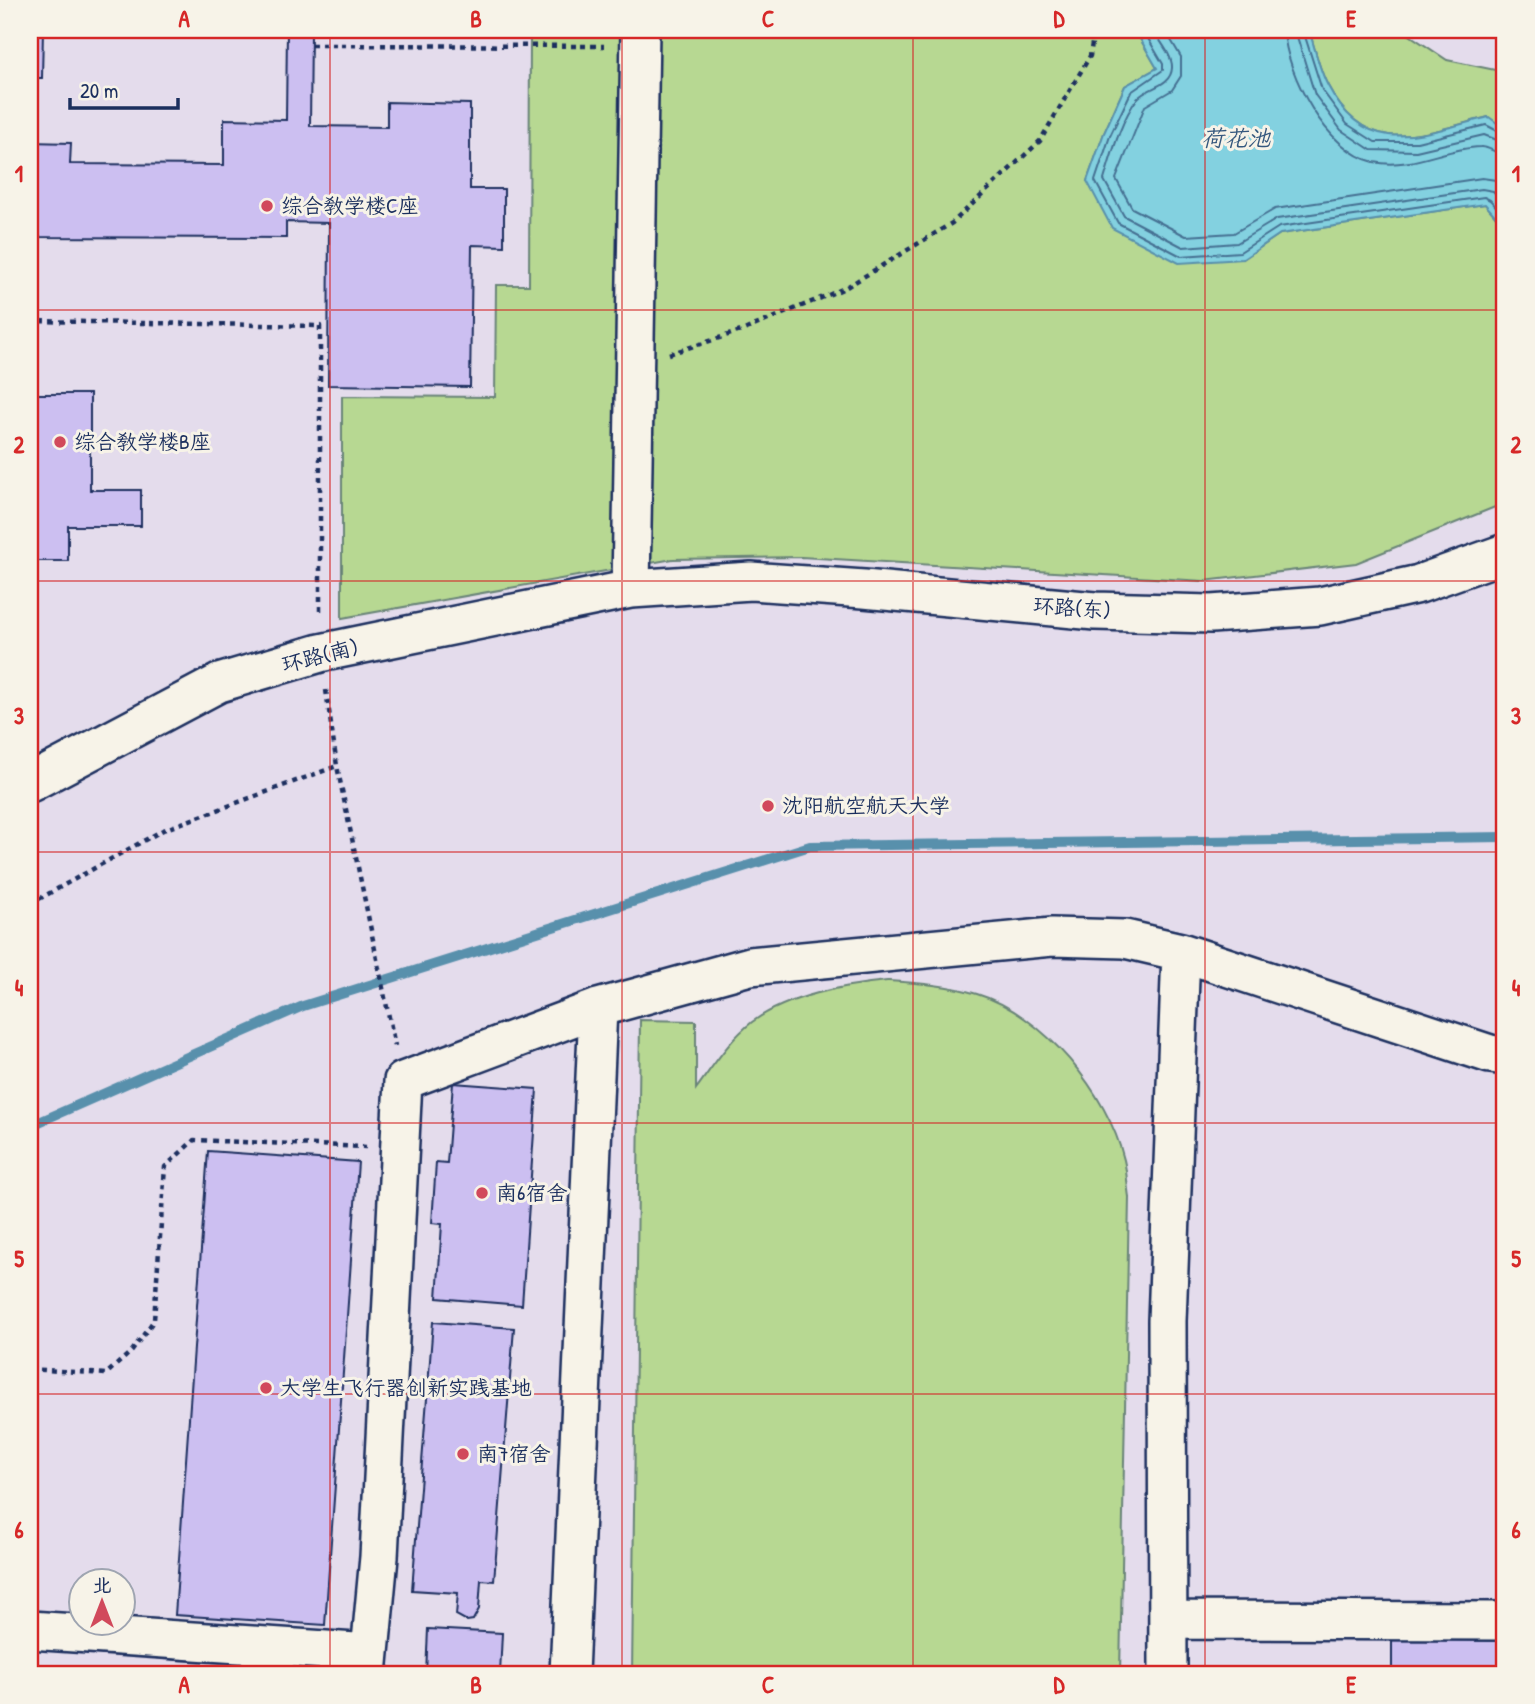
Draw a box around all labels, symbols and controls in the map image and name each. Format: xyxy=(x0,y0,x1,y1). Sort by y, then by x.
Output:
text: A xyxy=(178,3,190,34)
text: B xyxy=(470,3,482,34)
text: C xyxy=(762,3,774,34)
text: D xyxy=(1054,3,1066,34)
text: E xyxy=(1346,3,1357,34)
scale bar xyxy=(70,66,178,110)
text: 20 m xyxy=(80,76,118,105)
water label: 荷花池 xyxy=(1202,122,1272,153)
text: 1 xyxy=(15,158,23,189)
text: 1 xyxy=(1512,158,1520,189)
place label: 综合教学楼C座 xyxy=(281,191,419,220)
marker: 综合教学楼C座 xyxy=(259,198,275,214)
place label: 综合教学楼B座 xyxy=(74,427,211,456)
text: 2 xyxy=(14,429,25,460)
text: 2 xyxy=(1511,429,1522,460)
marker: 综合教学楼B座 xyxy=(52,434,68,450)
street label: 环路(东) xyxy=(1032,590,1112,625)
street label: 环路(南) xyxy=(279,632,361,679)
text: 3 xyxy=(14,700,24,731)
text: 3 xyxy=(1511,700,1521,731)
place label: 沈阳航空航天大学 xyxy=(782,791,950,820)
marker: 沈阳航空航天大学 xyxy=(760,798,776,814)
text: 4 xyxy=(15,972,24,1003)
text: 4 xyxy=(1512,972,1521,1003)
place label: 南6宿舍 xyxy=(496,1178,567,1207)
marker: 南6宿舍 xyxy=(474,1185,490,1201)
text: 5 xyxy=(14,1243,24,1274)
text: 5 xyxy=(1511,1243,1521,1274)
place label: 大学生飞行器创新实践基地 xyxy=(280,1373,532,1402)
marker: 大学生飞行器创新实践基地 xyxy=(258,1380,274,1396)
place label: 南7宿舍 xyxy=(477,1439,550,1468)
marker: 南7宿舍 xyxy=(455,1446,471,1462)
text: 6 xyxy=(14,1514,24,1545)
text: 6 xyxy=(1511,1514,1521,1545)
north arrow xyxy=(66,1568,136,1638)
text: 北 xyxy=(92,1572,112,1598)
text: A xyxy=(178,1669,190,1700)
text: B xyxy=(470,1669,482,1700)
text: C xyxy=(762,1669,774,1700)
text: D xyxy=(1054,1669,1066,1700)
text: E xyxy=(1346,1669,1357,1700)

